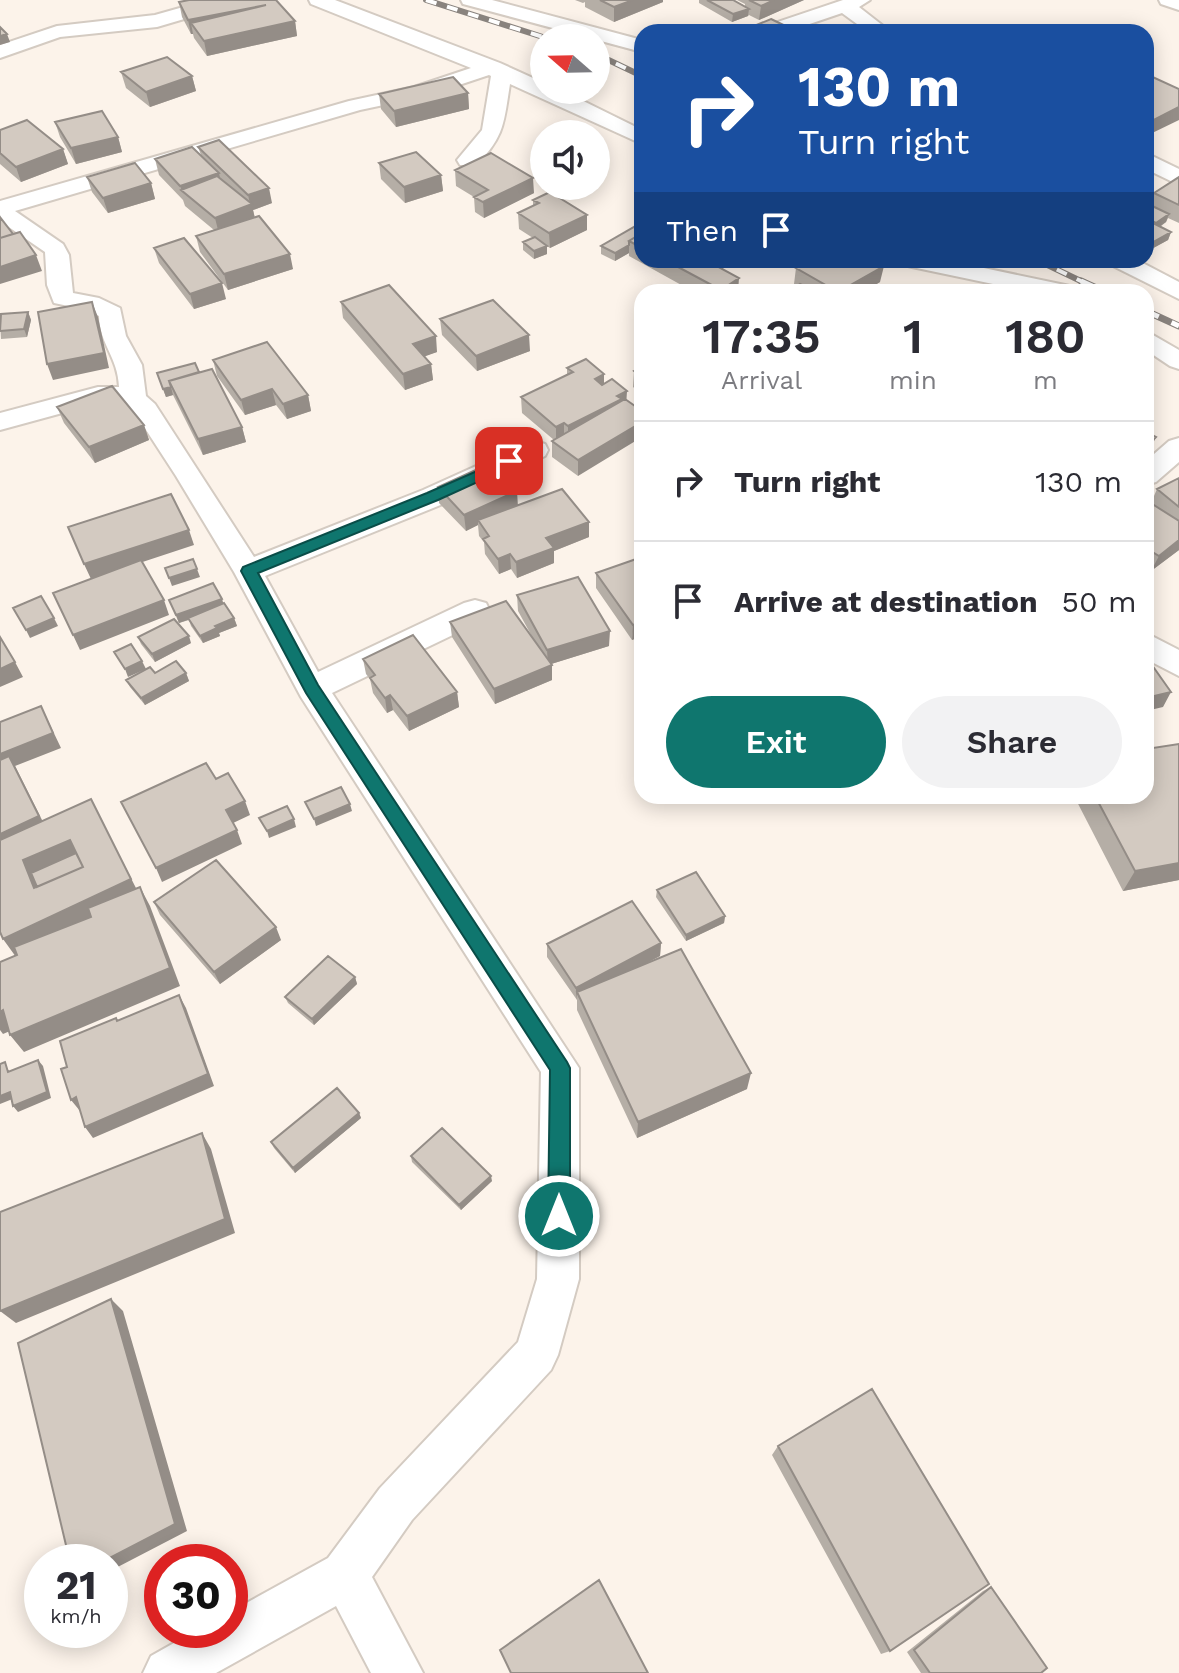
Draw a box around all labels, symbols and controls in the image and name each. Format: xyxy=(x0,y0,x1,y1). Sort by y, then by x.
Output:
north arrow xyxy=(530,24,610,104)
map controls xyxy=(530,24,610,200)
text: 130 m xyxy=(798,54,960,120)
icon: right xyxy=(666,56,770,160)
button: sound xyxy=(530,120,610,200)
text: Turn right xyxy=(798,121,969,163)
icon: arrive xyxy=(754,208,798,252)
text: Then xyxy=(666,213,738,248)
text: 17:35 xyxy=(702,308,821,365)
text: 1 xyxy=(903,308,923,365)
text: 180 xyxy=(1005,308,1086,365)
text: Arrival xyxy=(721,365,802,395)
text: min xyxy=(889,365,937,395)
text: m xyxy=(1033,365,1058,395)
pin xyxy=(475,427,543,495)
icon: arrive xyxy=(487,439,531,483)
icon: right xyxy=(666,459,710,503)
text: Turn right xyxy=(734,464,880,499)
text: 130 m xyxy=(1035,464,1122,499)
icon: arrive xyxy=(666,579,710,623)
text: Arrive at destination xyxy=(734,584,1038,619)
text: 50 m xyxy=(1062,584,1137,619)
button: Exit xyxy=(666,696,886,788)
button: Share xyxy=(902,696,1122,788)
position arrow xyxy=(517,1174,601,1258)
speed limit sign: 30 xyxy=(144,1544,248,1648)
text: 21 xyxy=(55,1562,97,1609)
text: km/h xyxy=(50,1604,102,1628)

